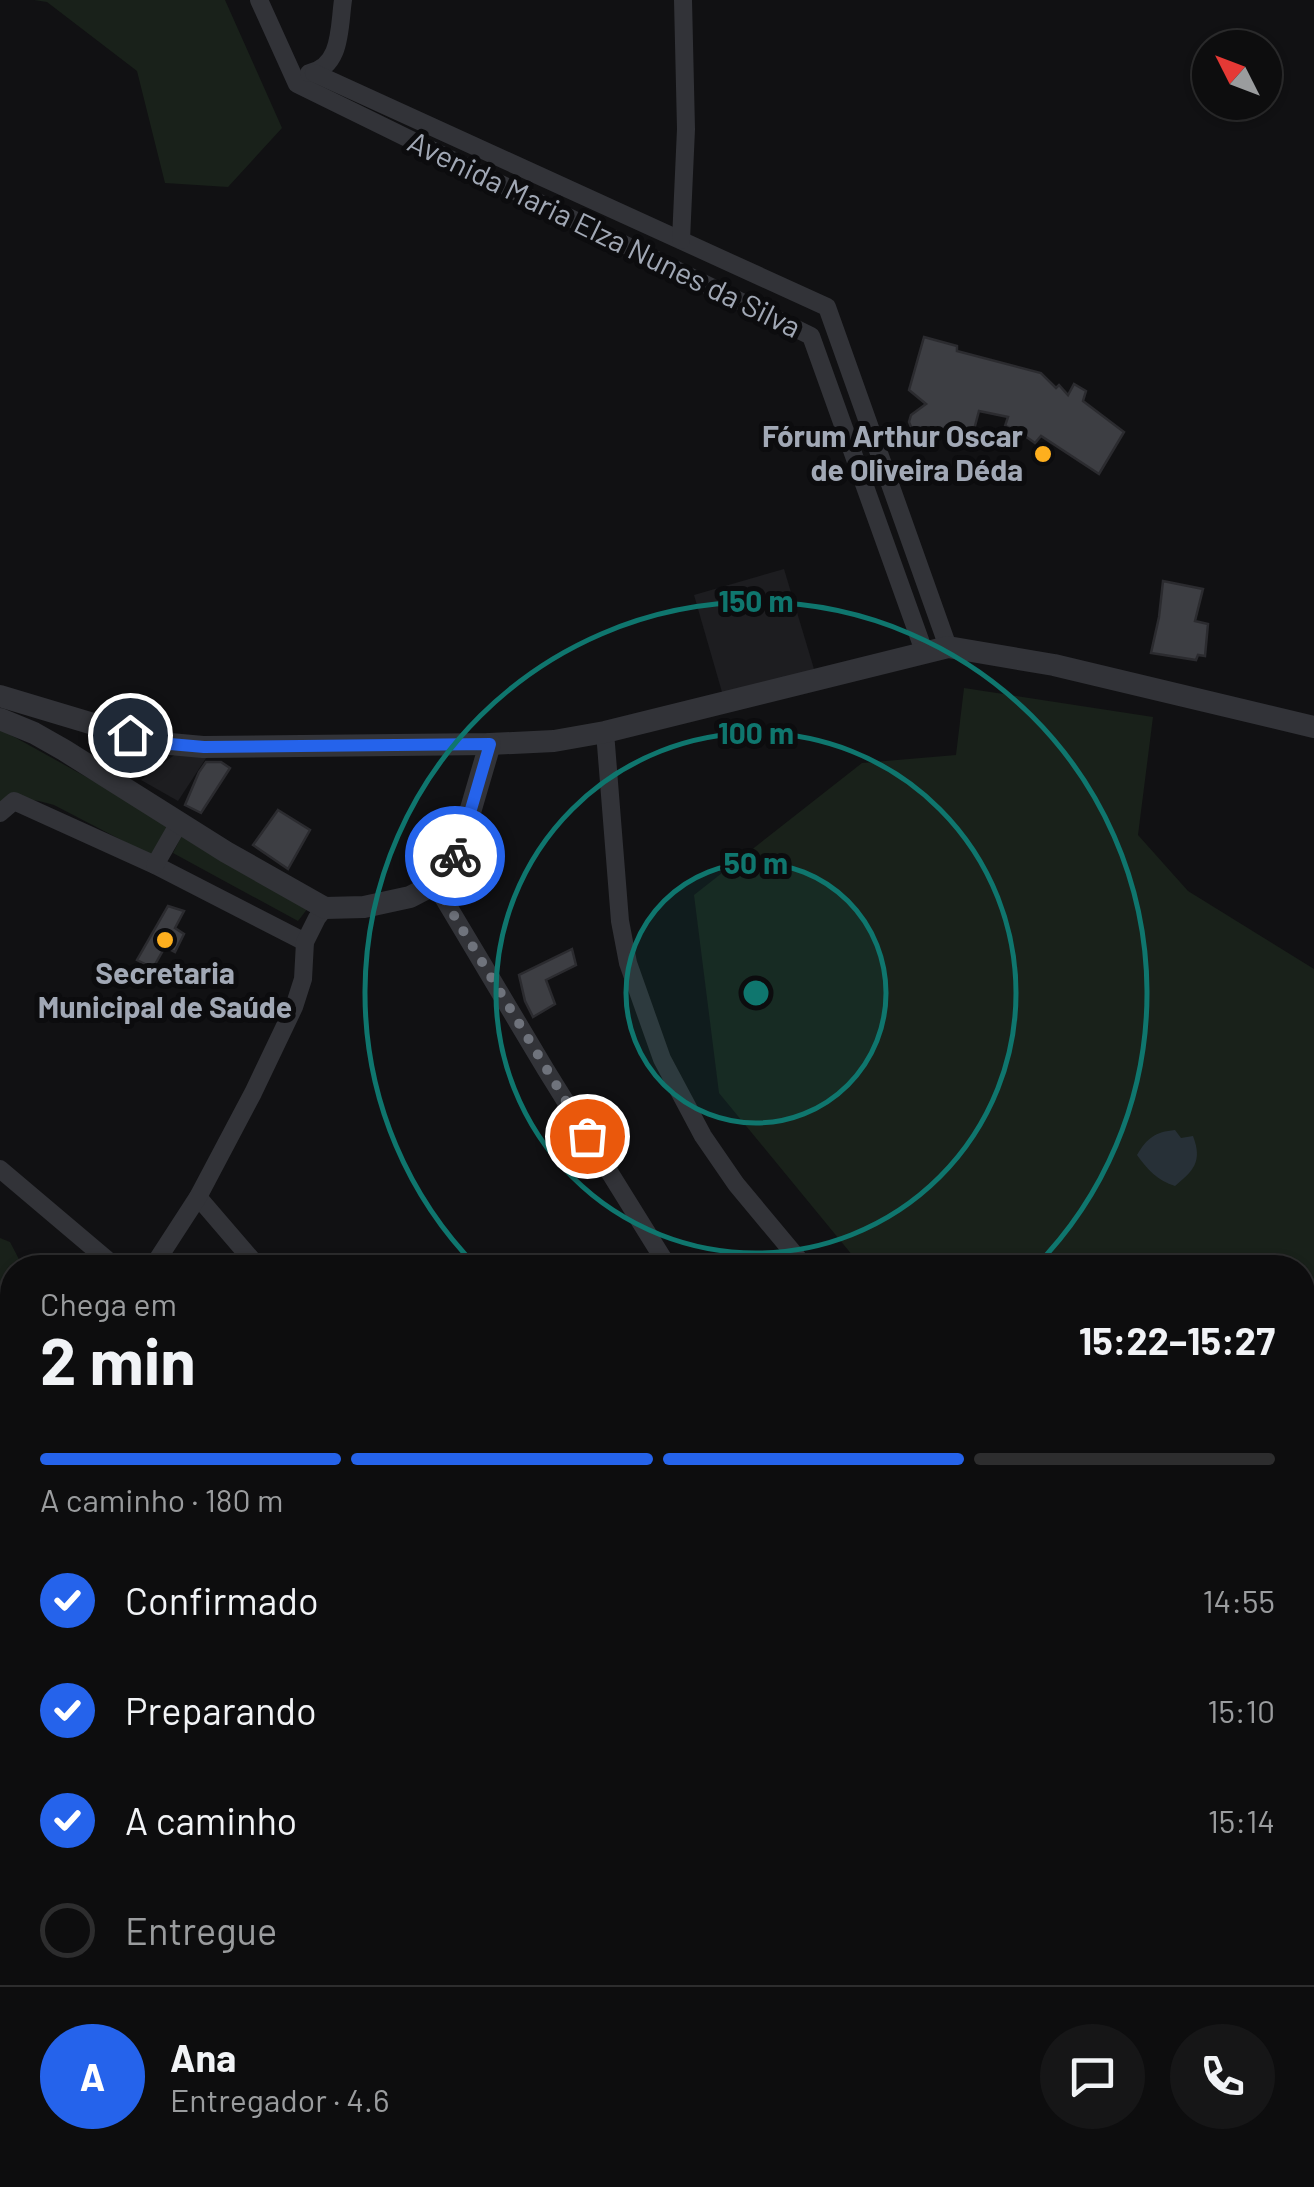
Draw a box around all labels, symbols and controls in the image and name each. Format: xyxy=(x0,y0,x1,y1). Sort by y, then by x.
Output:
north arrow xyxy=(1192,30,1282,120)
map controls xyxy=(1192,30,1282,120)
street label: Avenida Maria Elza Nunes da Silva xyxy=(403,122,807,344)
place label: Fórum Arthur Oscar de Oliveira Déda xyxy=(762,417,1024,487)
marker: Fórum Arthur Oscar de Oliveira Déda xyxy=(1032,443,1054,465)
text: 150 m xyxy=(719,582,793,618)
pin xyxy=(88,693,173,778)
icon: home xyxy=(103,708,158,763)
text: 100 m xyxy=(718,714,794,750)
courier xyxy=(405,806,505,906)
icon: bike xyxy=(428,829,483,884)
text: 50 m xyxy=(724,844,788,880)
marker: Secretaria Municipal de Saúde xyxy=(154,929,176,951)
place label: Secretaria Municipal de Saúde xyxy=(38,954,292,1024)
centre of rings xyxy=(738,975,774,1011)
pin xyxy=(545,1094,630,1179)
icon: bag xyxy=(560,1109,615,1164)
text: Chega em xyxy=(40,1284,177,1322)
text: 15:22–15:27 xyxy=(1079,1317,1275,1363)
text: 2 min xyxy=(40,1320,196,1398)
text: A caminho · 180 m xyxy=(40,1480,283,1518)
icon: check xyxy=(40,1573,95,1628)
text: Confirmado xyxy=(125,1577,319,1623)
text: 14:55 xyxy=(1202,1581,1275,1619)
icon: check xyxy=(40,1683,95,1738)
text: Preparando xyxy=(125,1687,317,1733)
text: 15:10 xyxy=(1207,1691,1275,1729)
icon: check xyxy=(40,1793,95,1848)
text: A caminho xyxy=(125,1797,297,1843)
text: 15:14 xyxy=(1208,1801,1275,1839)
text: Entregue xyxy=(125,1907,277,1953)
button: chat xyxy=(1040,2024,1145,2129)
button: phone xyxy=(1170,2024,1275,2129)
text: Ana xyxy=(170,2034,236,2080)
text: A xyxy=(80,2053,105,2099)
text: Entregador · 4.6 xyxy=(170,2080,389,2118)

